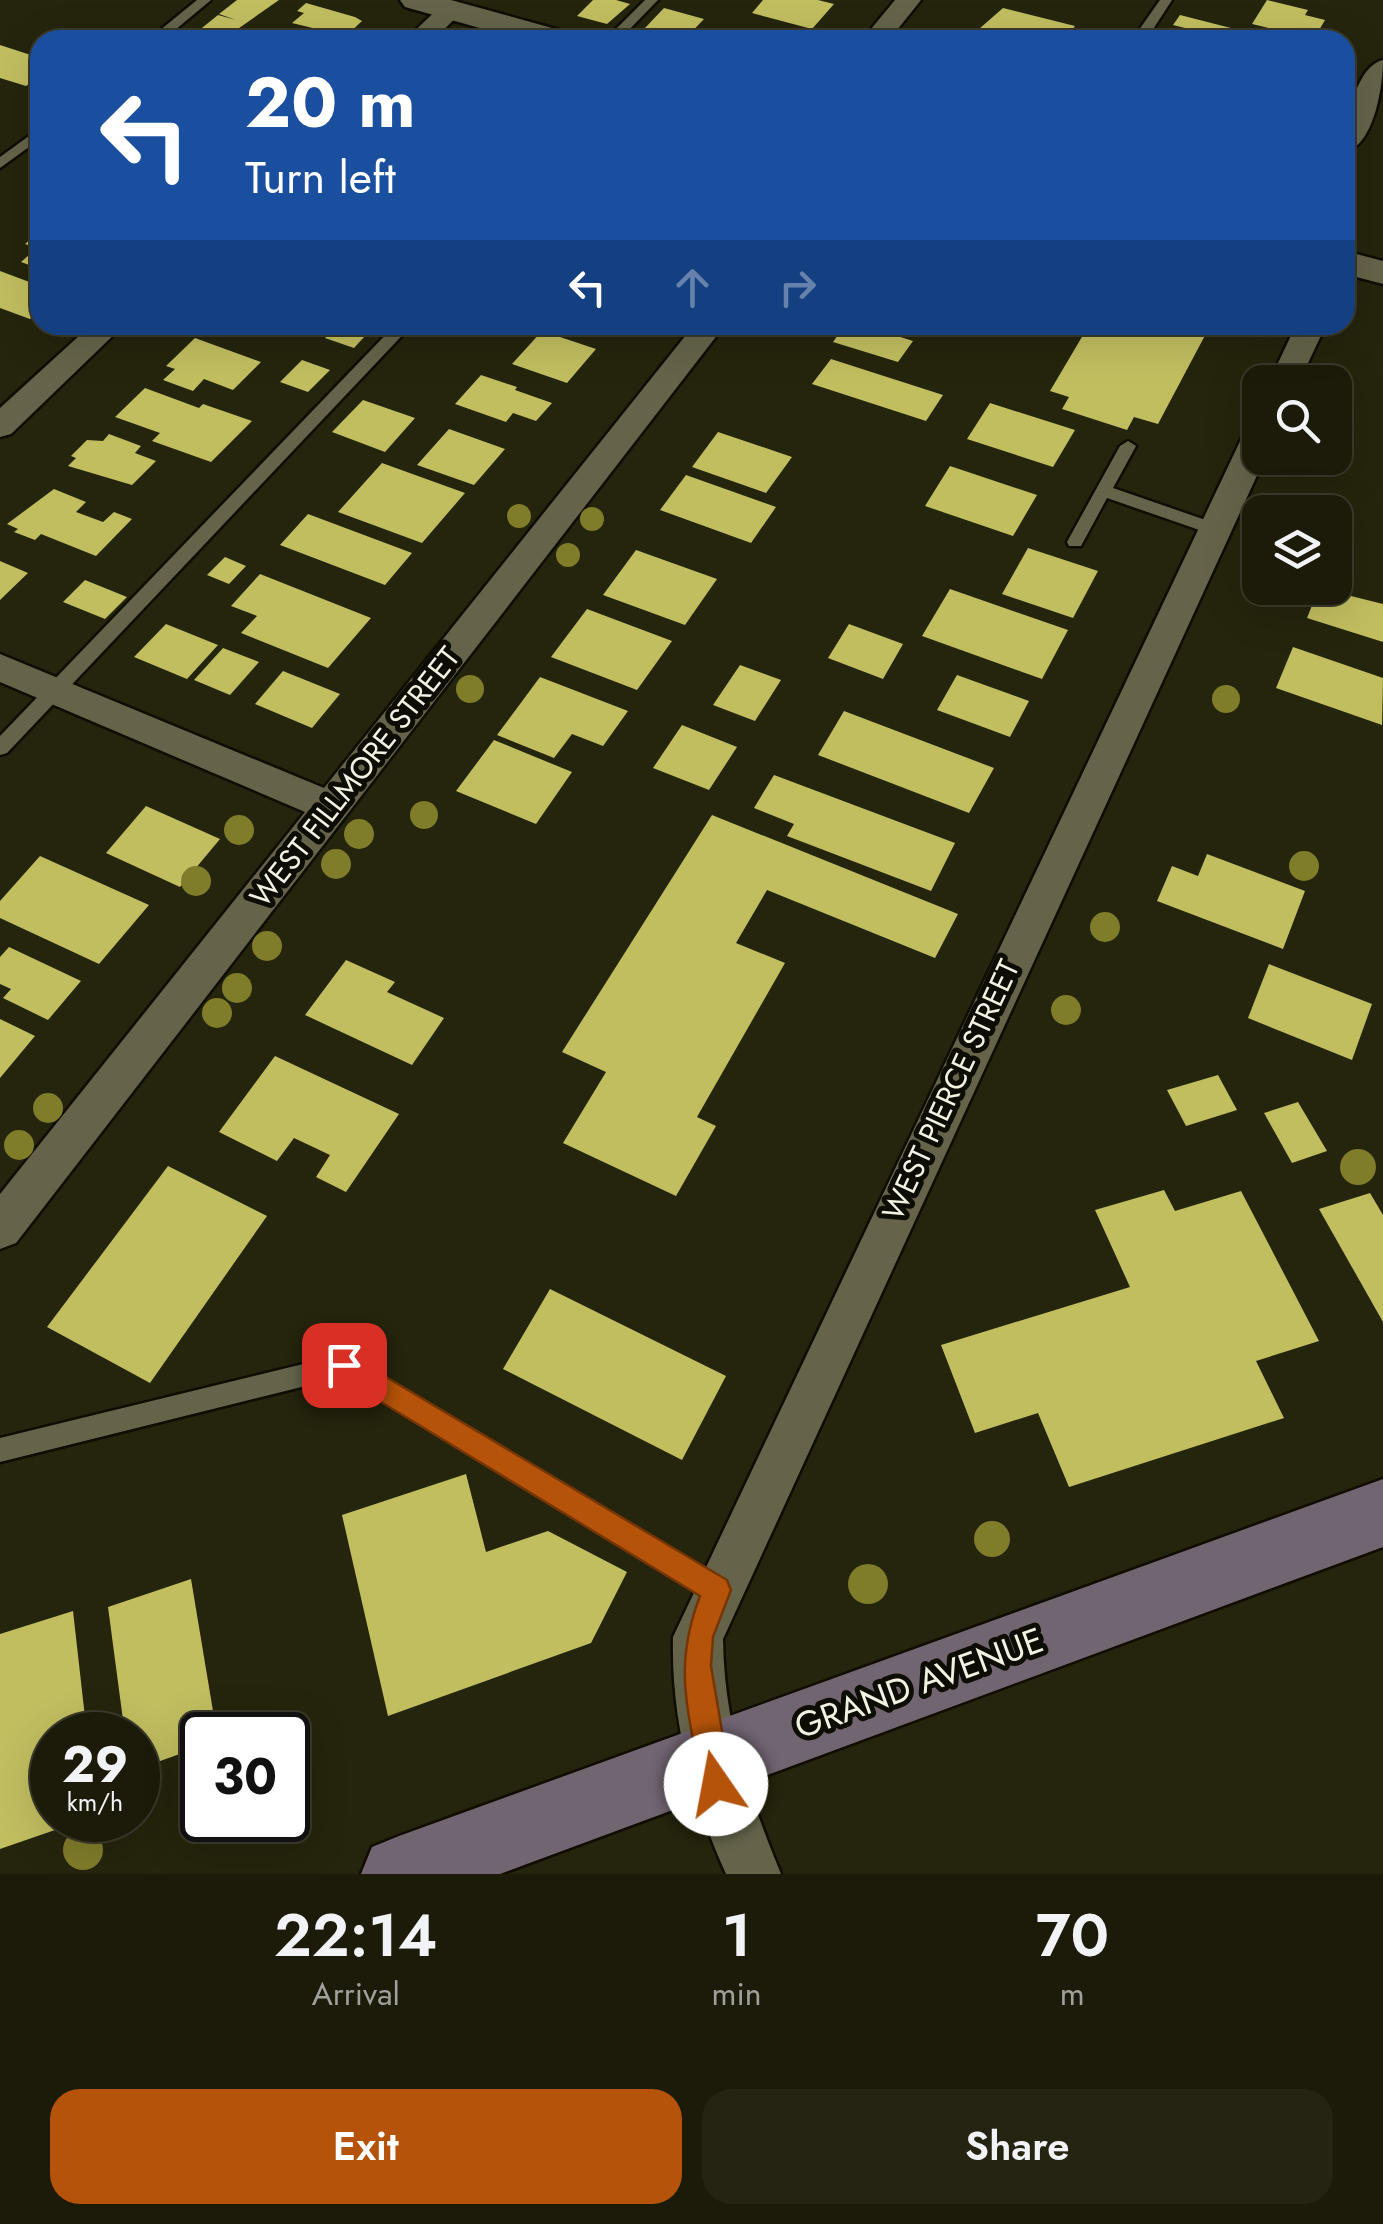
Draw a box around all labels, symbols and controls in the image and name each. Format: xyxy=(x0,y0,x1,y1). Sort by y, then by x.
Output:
text: 20 m xyxy=(245,52,416,153)
icon: left xyxy=(80,70,210,200)
text: Turn left xyxy=(245,145,396,210)
icon: left xyxy=(560,260,615,315)
icon: ahead xyxy=(665,260,720,315)
icon: right xyxy=(770,260,825,315)
map controls xyxy=(1242,365,1352,605)
button: search xyxy=(1242,365,1352,475)
button: layers xyxy=(1242,495,1352,605)
street label: WEST FILLMORE STREET xyxy=(239,638,470,916)
street label: WEST PIERCE STREET xyxy=(871,952,1030,1227)
pin xyxy=(302,1323,387,1408)
icon: arrive xyxy=(317,1338,372,1393)
street label: GRAND AVENUE xyxy=(788,1615,1050,1751)
speed limit sign: 30 xyxy=(180,1712,310,1842)
text: 29 xyxy=(62,1728,128,1801)
position arrow xyxy=(664,1732,768,1836)
text: km/h xyxy=(67,1784,123,1820)
text: 22:14 xyxy=(274,1892,438,1979)
text: 1 xyxy=(722,1892,751,1979)
text: 70 xyxy=(1036,1892,1109,1979)
text: Arrival xyxy=(312,1971,400,2017)
text: min xyxy=(712,1971,762,2017)
text: m xyxy=(1060,1971,1085,2017)
button: Exit xyxy=(50,2089,682,2204)
button: Share xyxy=(702,2089,1333,2204)

